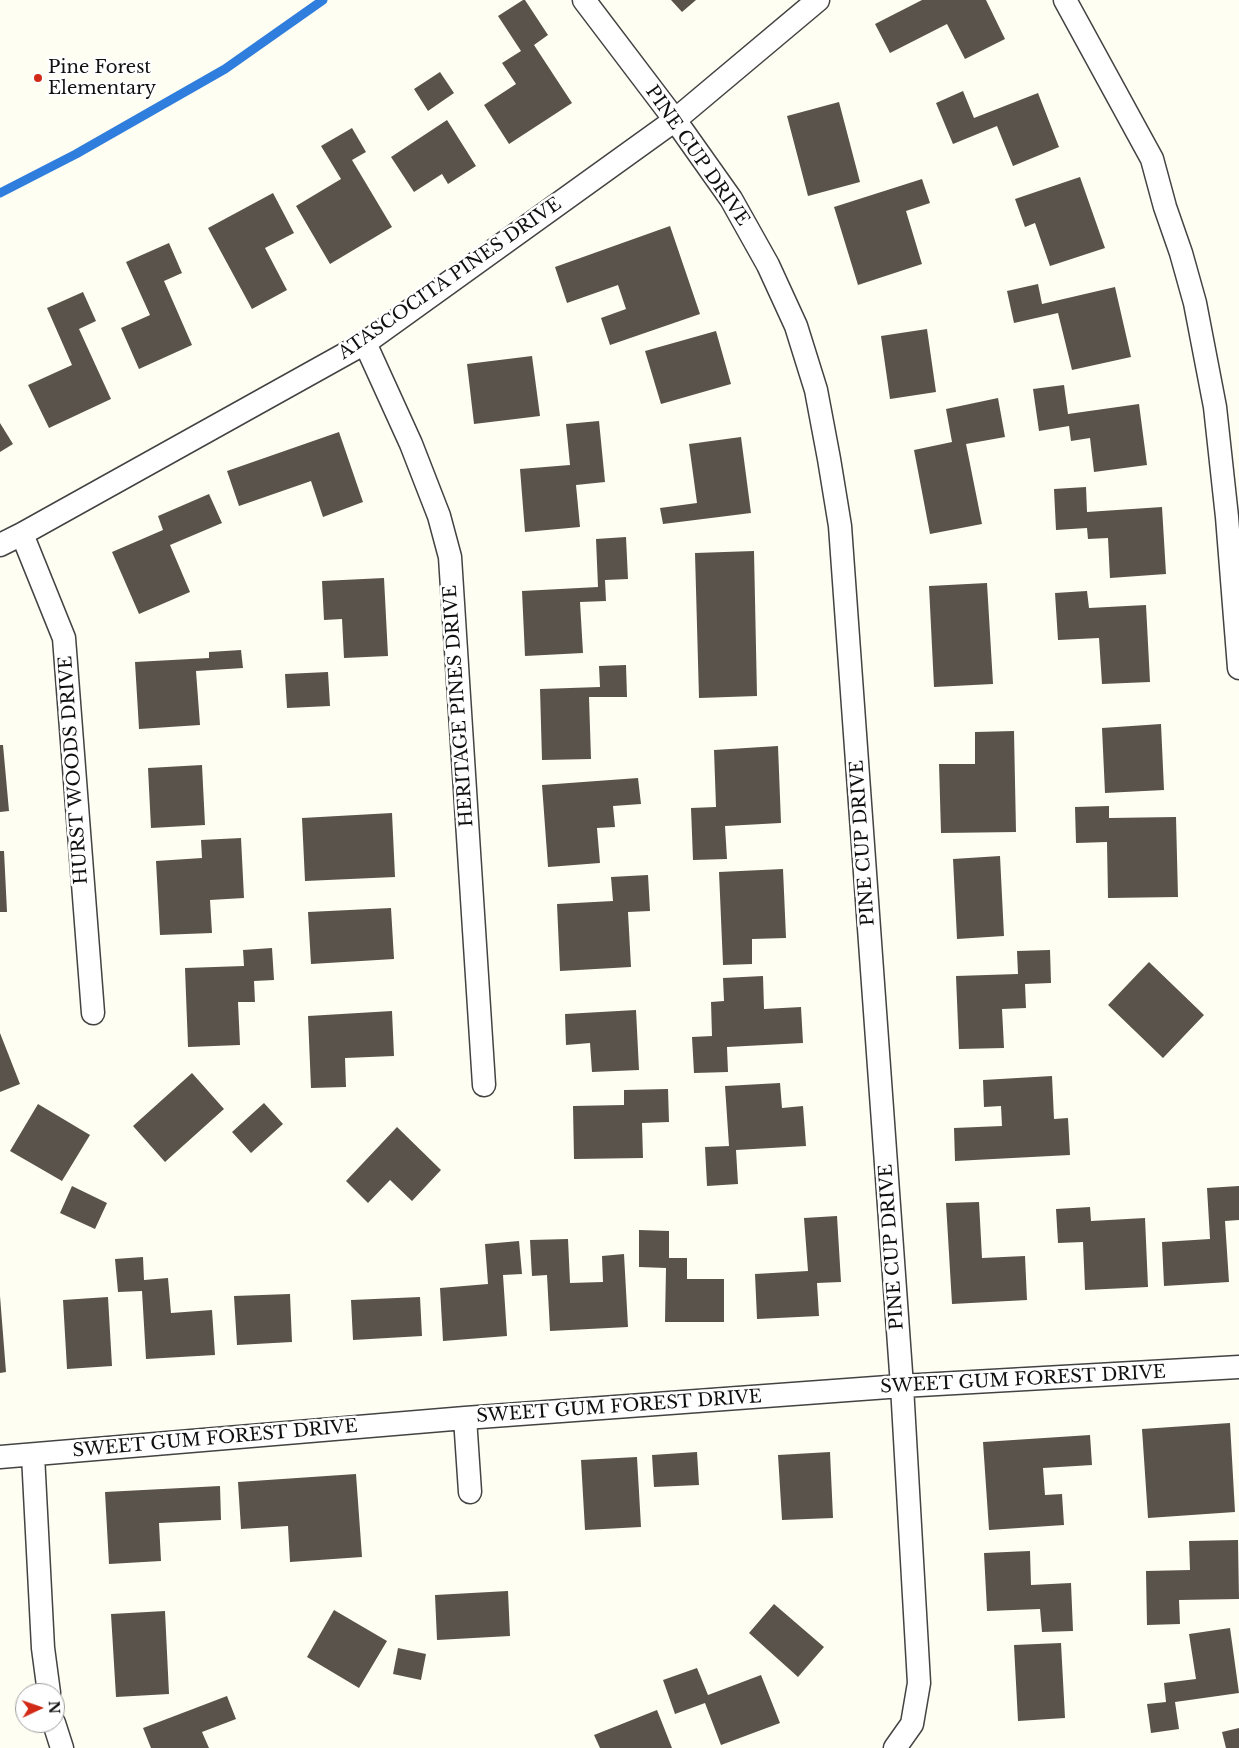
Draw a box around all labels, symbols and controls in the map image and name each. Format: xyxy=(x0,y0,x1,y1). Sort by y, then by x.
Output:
place label: Pine Forest Elementary xyxy=(48,57,156,100)
marker: Pine Forest Elementary xyxy=(32,72,44,84)
street label: PINE CUP DRIVE xyxy=(640,82,754,230)
street label: ATASCOCITA PINES DRIVE xyxy=(334,194,566,364)
street label: HERITAGE PINES DRIVE xyxy=(440,584,478,828)
street label: HURST WOODS DRIVE xyxy=(55,655,93,885)
street label: PINE CUP DRIVE xyxy=(846,759,880,927)
street label: PINE CUP DRIVE xyxy=(875,1163,909,1331)
street label: SWEET GUM FOREST DRIVE xyxy=(880,1362,1166,1398)
street label: SWEET GUM FOREST DRIVE xyxy=(476,1386,762,1428)
street label: SWEET GUM FOREST DRIVE xyxy=(72,1416,358,1462)
north arrow xyxy=(15,1683,65,1733)
text: N xyxy=(45,1700,63,1714)

